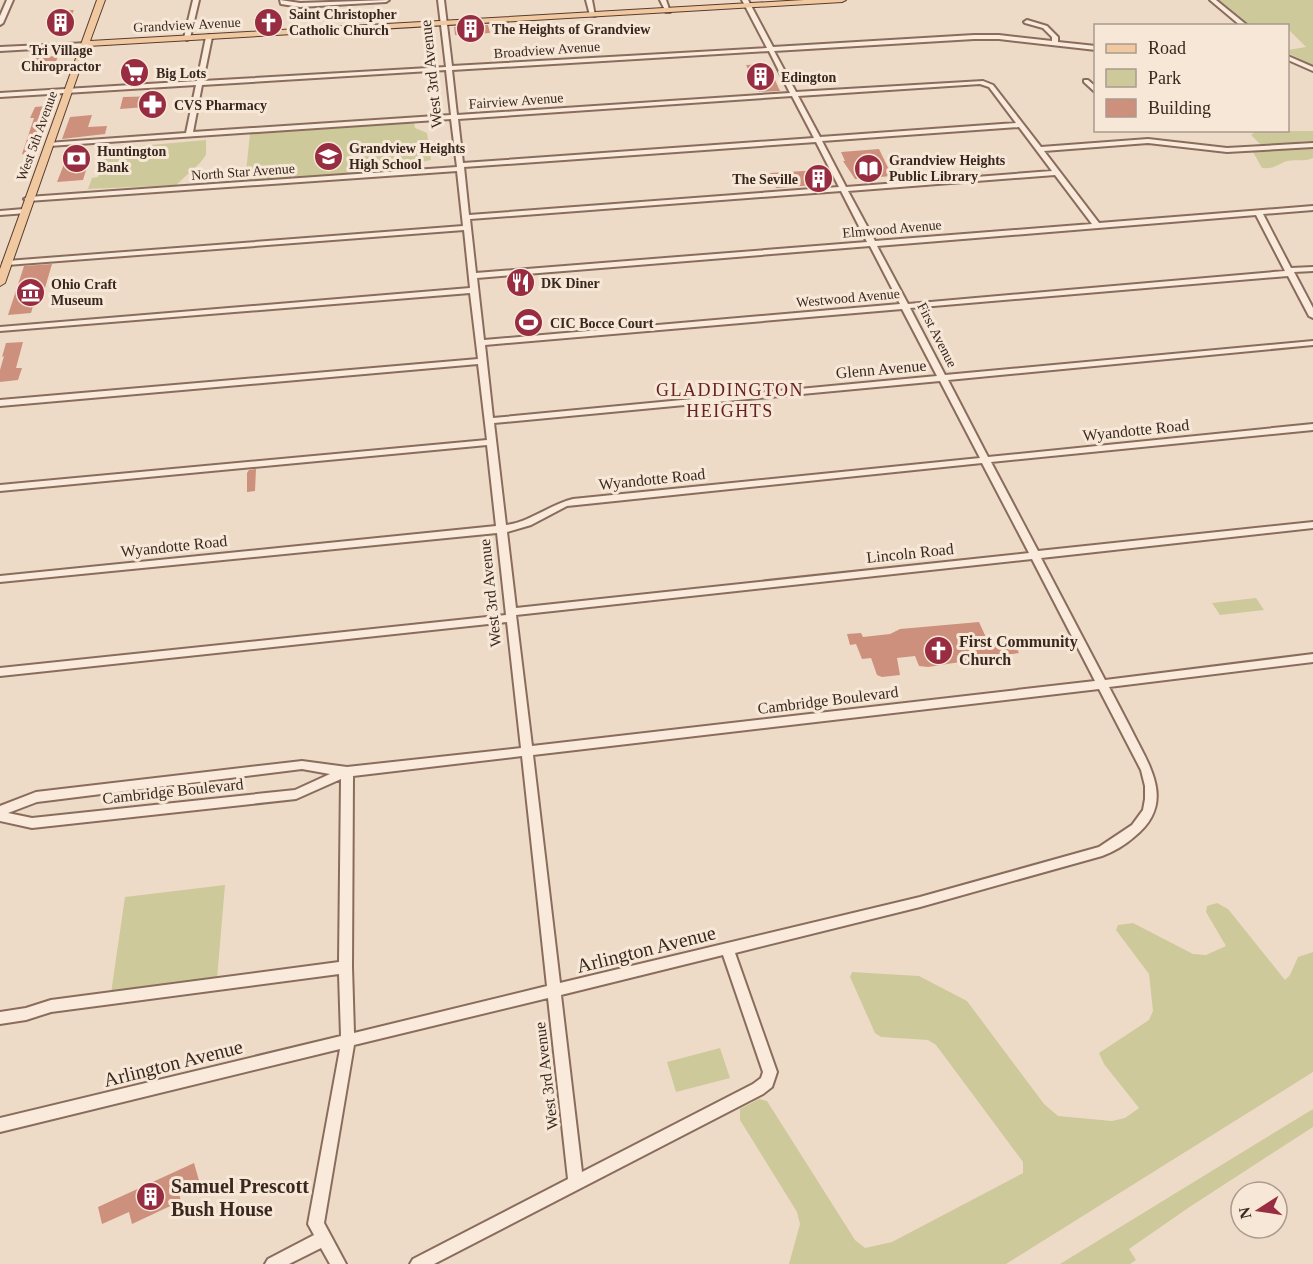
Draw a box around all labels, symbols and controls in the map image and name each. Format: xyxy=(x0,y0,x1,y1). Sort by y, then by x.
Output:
church icon: Saint Christopher Catholic Church xyxy=(252,6,284,38)
building icon: Tri Village Chiropractor xyxy=(45,7,77,39)
place label: Saint Christopher Catholic Church xyxy=(289,7,397,38)
building icon: The Heights of Grandview xyxy=(455,13,487,45)
street label: Grandview Avenue xyxy=(133,15,241,35)
street label: West 3rd Avenue xyxy=(417,19,445,129)
place label: The Heights of Grandview xyxy=(492,22,651,37)
legend xyxy=(1094,24,1289,132)
text: Road xyxy=(1148,38,1186,58)
street label: Broadview Avenue xyxy=(493,39,601,61)
place label: Tri Village Chiropractor xyxy=(21,43,101,74)
supermarket icon: Big Lots xyxy=(119,57,151,89)
building icon: Edington xyxy=(744,61,776,93)
place label: Big Lots xyxy=(156,66,207,81)
text: Park xyxy=(1148,68,1181,88)
place label: Edington xyxy=(781,70,836,85)
street label: West 5th Avenue xyxy=(14,89,60,183)
pharmacy icon: CVS Pharmacy xyxy=(137,89,169,121)
street label: Fairview Avenue xyxy=(468,90,564,112)
place label: CVS Pharmacy xyxy=(174,98,267,113)
text: Building xyxy=(1148,98,1211,118)
school or university icon: Grandview Heights High School xyxy=(312,140,344,172)
place label: Grandview Heights High School xyxy=(349,141,466,172)
bank icon: Huntington Bank xyxy=(60,143,92,175)
place label: Huntington Bank xyxy=(97,144,166,175)
library icon: Grandview Heights Public Library xyxy=(852,152,884,184)
place label: Grandview Heights Public Library xyxy=(889,153,1006,184)
street label: North Star Avenue xyxy=(191,161,295,183)
building icon: The Seville xyxy=(803,163,835,195)
place label: The Seville xyxy=(732,172,798,187)
street label: Elmwood Avenue xyxy=(842,217,942,241)
restaurant icon: DK Diner xyxy=(504,267,536,299)
museum icon: Ohio Craft Museum xyxy=(14,276,46,308)
place label: DK Diner xyxy=(541,276,600,291)
place label: Ohio Craft Museum xyxy=(51,277,117,308)
street label: Westwood Avenue xyxy=(796,286,900,310)
street label: First Avenue xyxy=(914,300,960,370)
sports icon: CIC Bocce Court xyxy=(513,307,545,339)
place label: CIC Bocce Court xyxy=(550,316,654,331)
street label: Glenn Avenue xyxy=(835,357,927,381)
district label: GLADDINGTON HEIGHTS xyxy=(656,380,804,421)
street label: Wyandotte Road xyxy=(1082,416,1190,445)
street label: Wyandotte Road xyxy=(598,465,706,494)
street label: Wyandotte Road xyxy=(120,532,228,561)
street label: West 3rd Avenue xyxy=(476,538,504,648)
street label: Lincoln Road xyxy=(866,540,954,566)
place label: First Community Church xyxy=(959,633,1078,668)
church icon: First Community Church xyxy=(922,634,954,666)
street label: Cambridge Boulevard xyxy=(757,683,900,718)
street label: Cambridge Boulevard xyxy=(102,775,244,808)
street label: Arlington Avenue xyxy=(574,921,718,978)
street label: West 3rd Avenue xyxy=(531,1021,561,1131)
street label: Arlington Avenue xyxy=(101,1035,245,1092)
place label: Samuel Prescott Bush House xyxy=(171,1175,309,1220)
north arrow xyxy=(1229,1180,1289,1240)
building icon: Samuel Prescott Bush House xyxy=(134,1181,166,1213)
text: N xyxy=(1235,1205,1254,1220)

